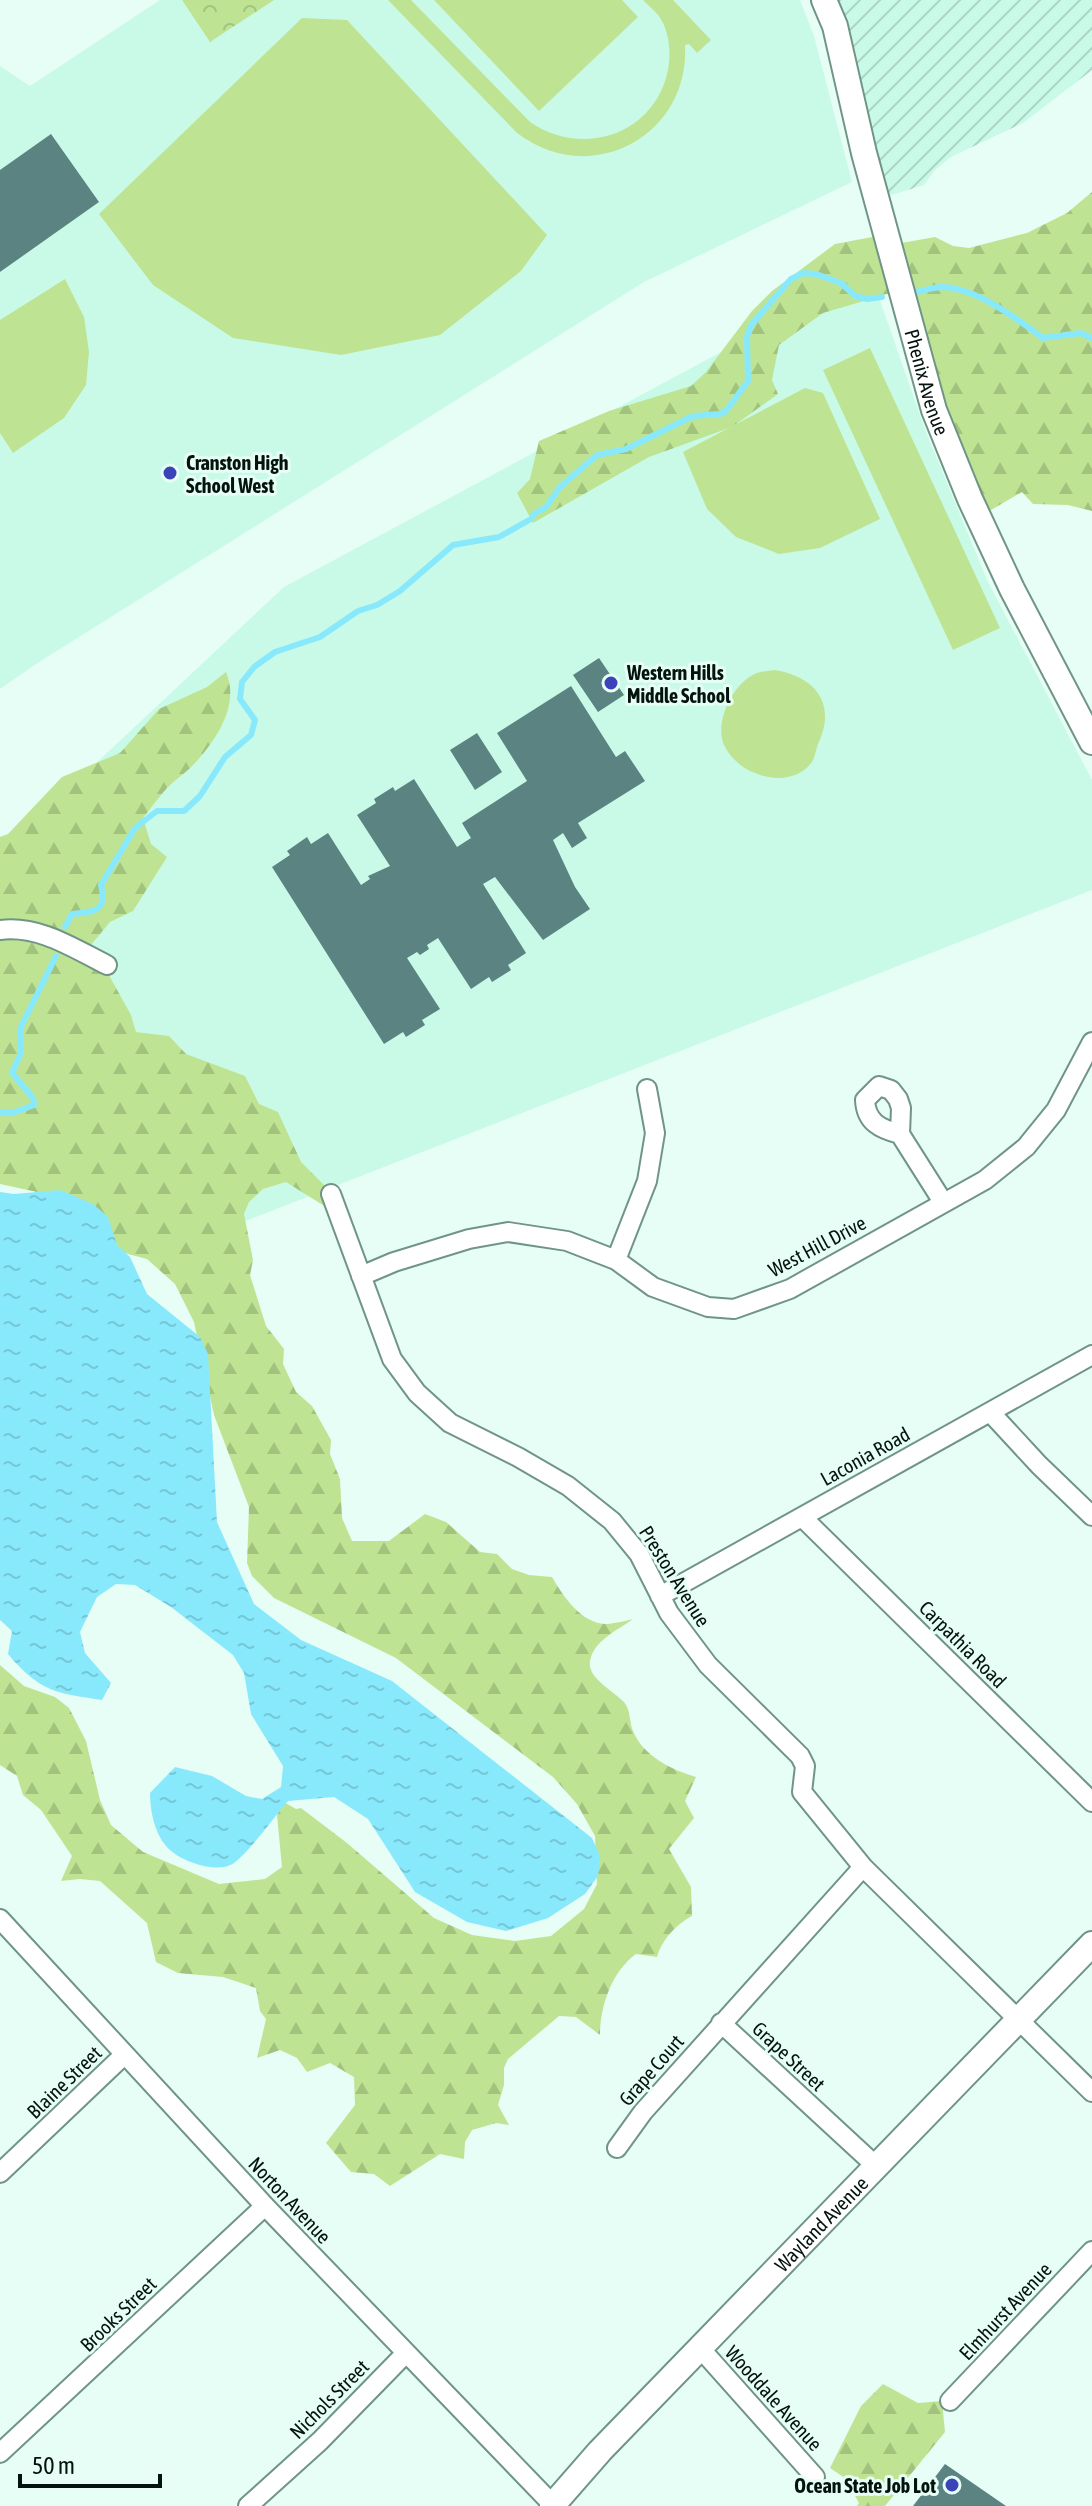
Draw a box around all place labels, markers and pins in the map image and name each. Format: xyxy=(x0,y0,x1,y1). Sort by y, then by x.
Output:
place label: Cranston High School West xyxy=(186,451,288,497)
marker: Cranston High School West xyxy=(161,464,179,482)
place label: Western Hills Middle School xyxy=(626,661,731,707)
marker: Western Hills Middle School xyxy=(602,674,620,692)
place label: Ocean State Job Lot xyxy=(794,2474,936,2497)
marker: Ocean State Job Lot xyxy=(943,2476,961,2494)

